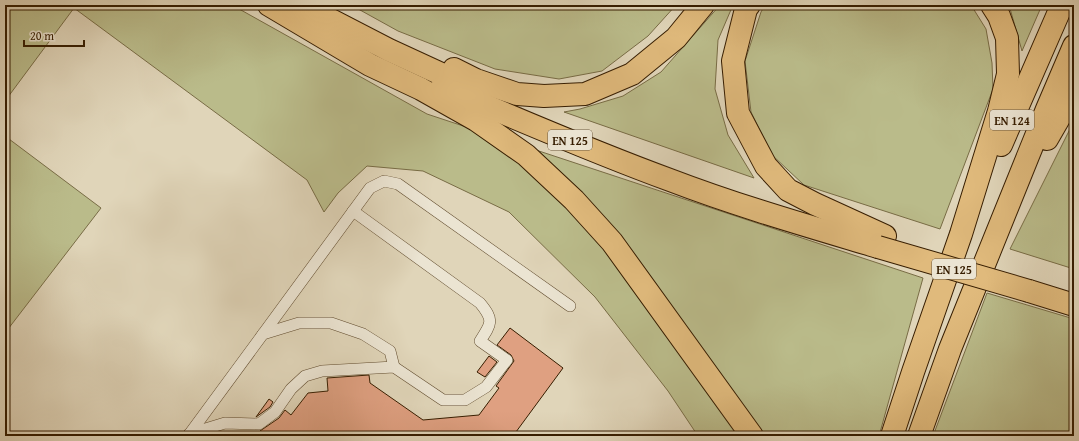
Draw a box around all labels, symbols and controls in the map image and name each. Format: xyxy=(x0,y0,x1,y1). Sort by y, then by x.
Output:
scale bar xyxy=(24,22,84,48)
text: 20 m xyxy=(30,27,54,44)
road number: EN 124 xyxy=(990,110,1034,130)
road number: EN 125 xyxy=(548,130,592,150)
road number: EN 125 xyxy=(932,259,976,279)

